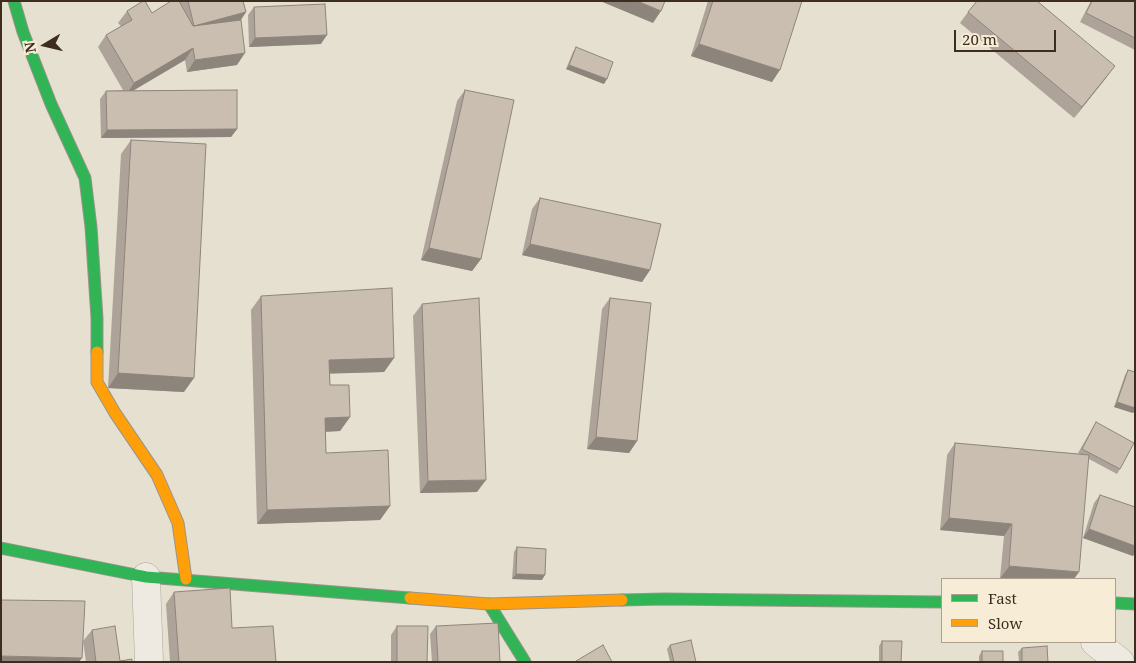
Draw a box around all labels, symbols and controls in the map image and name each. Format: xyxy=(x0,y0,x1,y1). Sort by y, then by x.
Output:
north arrow xyxy=(20,20,70,70)
scale bar xyxy=(956,20,1058,52)
text: 20 m xyxy=(962,29,997,49)
text: N xyxy=(19,40,40,54)
legend xyxy=(941,578,1116,643)
text: Fast xyxy=(988,588,1017,608)
text: Slow xyxy=(988,613,1022,633)

